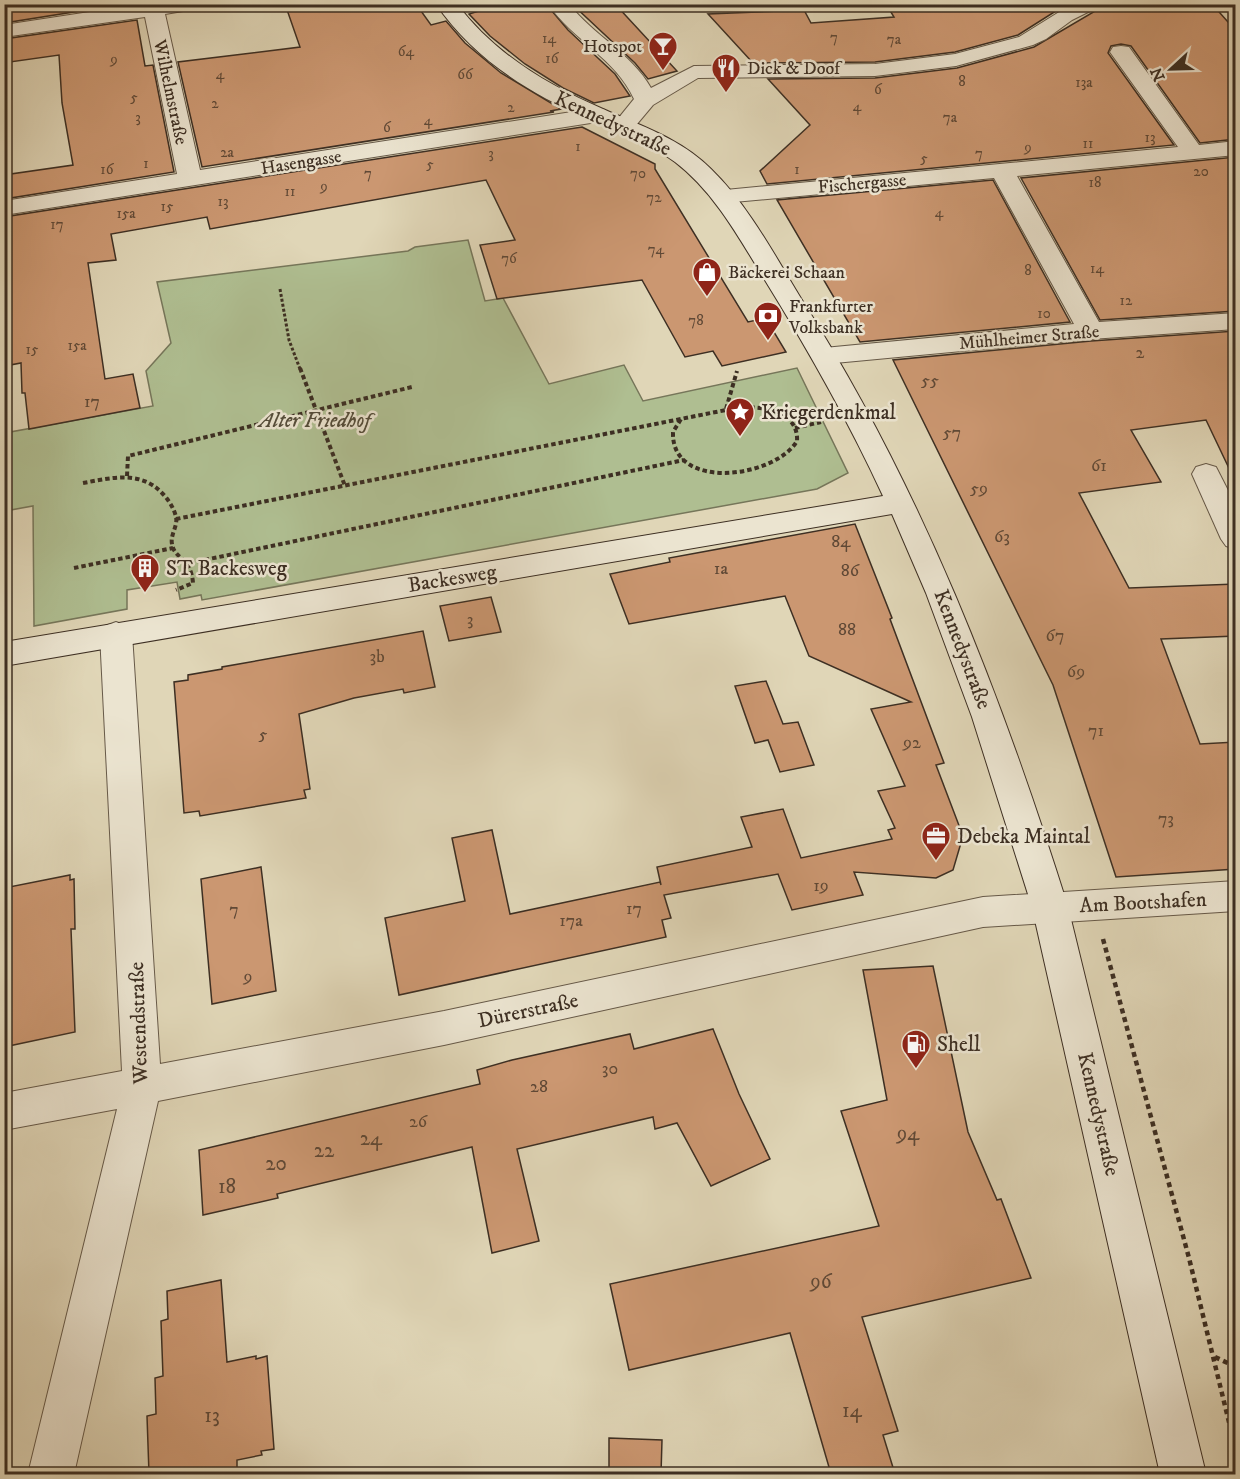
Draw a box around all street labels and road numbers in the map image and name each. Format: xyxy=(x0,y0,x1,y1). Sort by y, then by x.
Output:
street label: Wilhelmstraße xyxy=(148,37,192,147)
street label: Kennedystraße xyxy=(550,86,675,162)
street label: Hasengasse xyxy=(259,146,343,180)
street label: Fischergasse xyxy=(817,169,907,199)
street label: Mühlheimer Straße xyxy=(958,321,1100,355)
street label: Backesweg xyxy=(406,559,499,599)
street label: Kennedystraße xyxy=(927,586,997,713)
street label: Am Bootshafen xyxy=(1079,887,1207,919)
street label: Westendstraße xyxy=(124,961,154,1086)
street label: Dürerstraße xyxy=(476,988,581,1034)
street label: Kennedystraße xyxy=(1071,1050,1125,1179)

